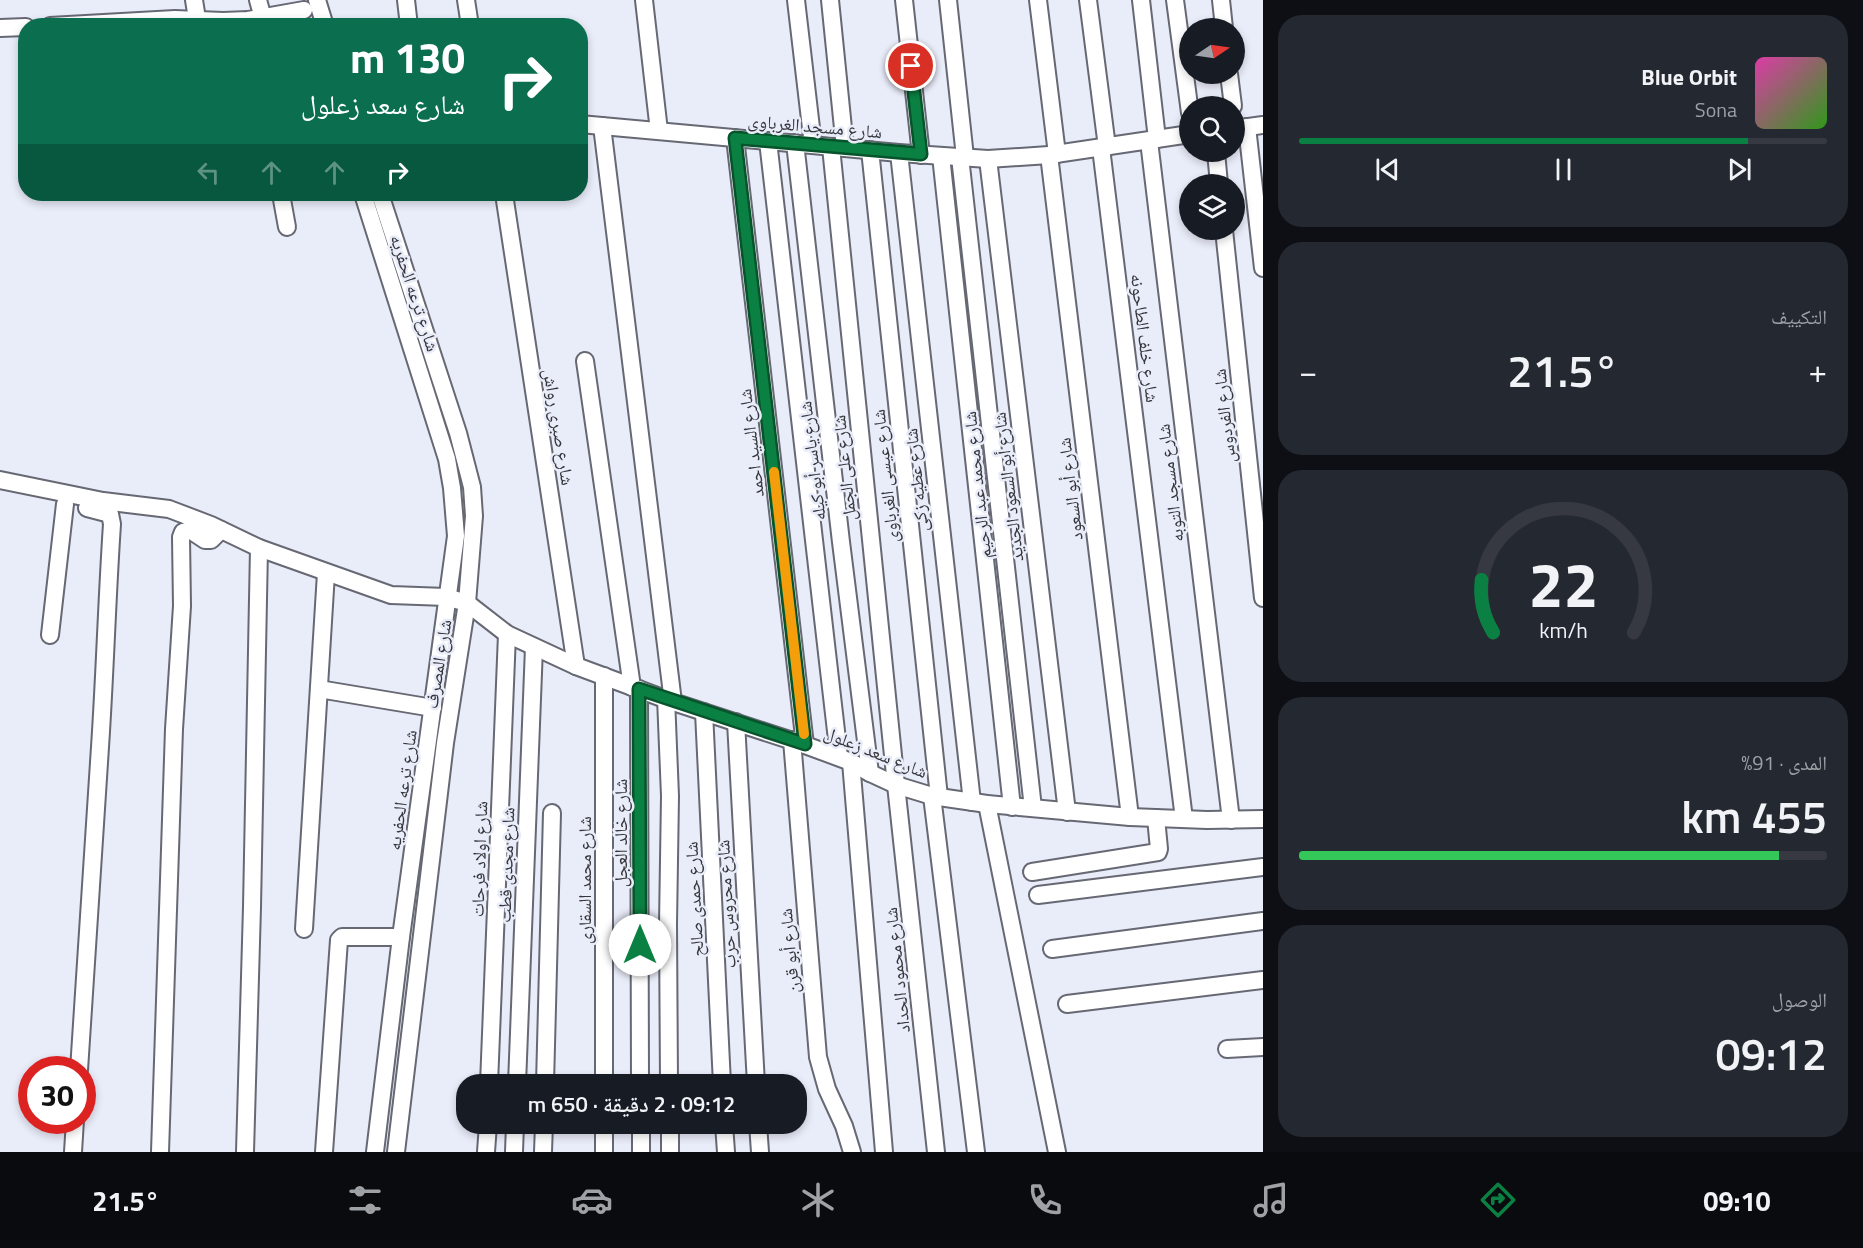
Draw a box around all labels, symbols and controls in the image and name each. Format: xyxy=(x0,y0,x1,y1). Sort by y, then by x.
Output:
north arrow xyxy=(1179,18,1245,84)
map controls xyxy=(1179,18,1245,240)
text: 130 m xyxy=(350,25,465,89)
pin xyxy=(885,40,936,91)
icon: right xyxy=(486,42,564,120)
icon: arrive xyxy=(894,49,927,82)
text: Blue Orbit xyxy=(1641,60,1737,94)
text: شارع سعد زعلول xyxy=(301,83,465,124)
text: Sona xyxy=(1695,94,1737,125)
button: search xyxy=(1179,96,1245,162)
street label: شارع مسجد الغرباوى xyxy=(747,107,883,145)
icon: previous xyxy=(1371,153,1404,186)
icon: pause xyxy=(1547,153,1580,186)
icon: next xyxy=(1723,153,1756,186)
icon: left xyxy=(192,156,225,189)
icon: ahead xyxy=(255,156,288,189)
icon: ahead xyxy=(318,156,351,189)
icon: right xyxy=(381,156,414,189)
button: layers xyxy=(1179,174,1245,240)
street label: شارع ترعه الحفريه xyxy=(383,231,447,355)
street label: شارع خلف الطاحونه xyxy=(1124,272,1166,404)
text: التكييف xyxy=(1771,301,1827,332)
text: 21.5° xyxy=(1507,336,1619,404)
text: − xyxy=(1299,346,1317,396)
text: + xyxy=(1809,346,1827,396)
street label: شارع صبرى رواش xyxy=(536,367,582,487)
street label: شارع الفردوس xyxy=(1206,368,1242,464)
street label: شارع السيد احمد xyxy=(731,387,771,499)
street label: شارع ياسر أبو كيله xyxy=(791,400,833,522)
street label: شارع عيسى الغرباوى xyxy=(865,408,905,544)
street label: شارع محمد عبد الرحيم xyxy=(956,410,998,560)
street label: شارع أبو السعود الجديد xyxy=(985,411,1031,563)
street label: شارع على الجمل xyxy=(825,414,863,522)
street label: شارع مسجد التوبه xyxy=(1149,422,1191,544)
street label: شارع عطيه زكى xyxy=(897,427,935,533)
street label: شارع أبو السعود xyxy=(1050,436,1090,542)
text: 22 xyxy=(1528,536,1598,631)
text: km/h xyxy=(1539,614,1587,646)
street label: شارع المصرف xyxy=(418,617,458,711)
street label: شارع سعد زعلول xyxy=(820,719,932,785)
street label: شارع ترعه الحفريه xyxy=(380,728,424,852)
text: المدى · 91% xyxy=(1741,747,1827,778)
street label: شارع خالد العجل xyxy=(607,779,634,887)
text: 455 km xyxy=(1681,782,1827,850)
street label: شارع اولاد فرحات xyxy=(463,800,495,918)
street label: شارع مجدى قطب xyxy=(490,807,522,923)
street label: شارع محمد السقارى xyxy=(571,816,598,944)
street label: شارع محروس حرب xyxy=(709,839,743,969)
street label: شارع حمدى صالح xyxy=(678,841,710,957)
street label: شارع محمود الحداد xyxy=(877,906,917,1034)
street label: شارع أبو قرن xyxy=(772,907,806,995)
position arrow xyxy=(608,913,672,977)
text: الوصول xyxy=(1772,984,1827,1015)
text: 09:12 xyxy=(1715,1019,1827,1087)
speed limit sign: 30 xyxy=(18,1056,96,1134)
text: 09:12 · 2 دقيقة · 650 m xyxy=(528,1087,735,1121)
icon: filters xyxy=(344,1179,386,1221)
icon: car xyxy=(571,1179,613,1221)
icon: climate xyxy=(797,1179,839,1221)
icon: phone xyxy=(1024,1179,1066,1221)
icon: music xyxy=(1250,1179,1292,1221)
icon: directions xyxy=(1477,1179,1519,1221)
text: 21.5° xyxy=(92,1180,160,1221)
text: 09:10 xyxy=(1703,1180,1771,1221)

